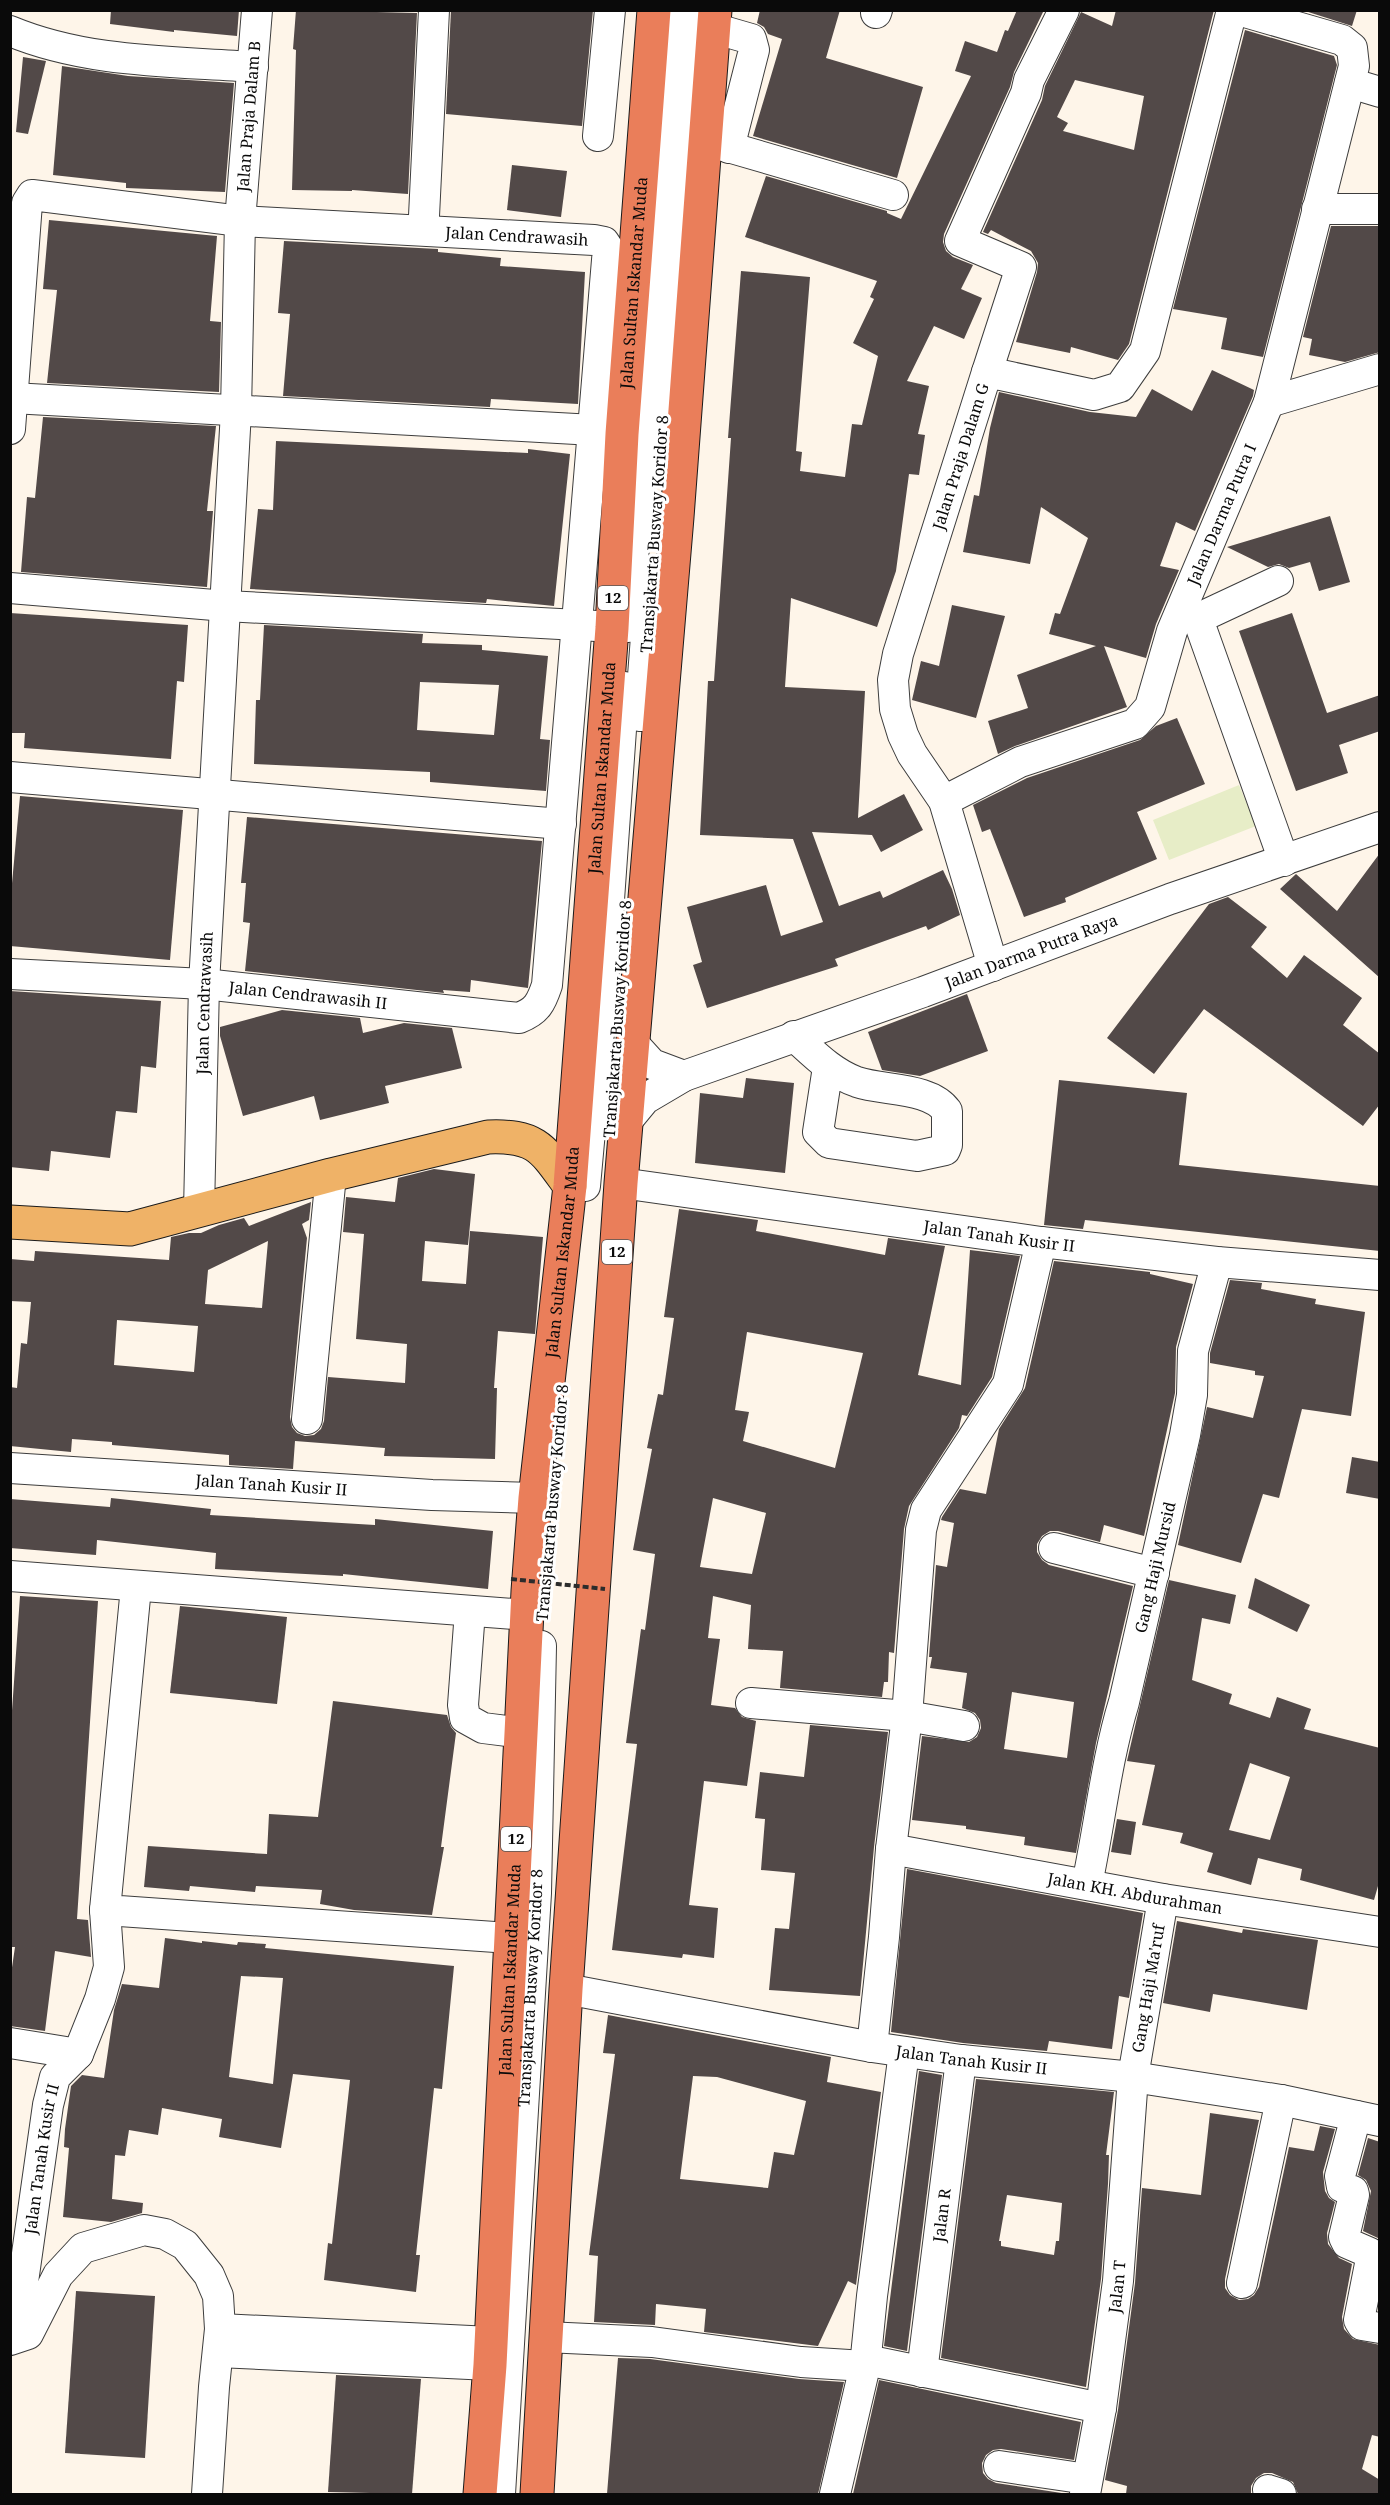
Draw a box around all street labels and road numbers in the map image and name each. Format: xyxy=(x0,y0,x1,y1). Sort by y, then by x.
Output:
street label: Jalan Praja Dalam B xyxy=(231,40,265,194)
street label: Jalan Sultan Iskandar Muda xyxy=(614,176,652,391)
street label: Jalan Cendrawasih xyxy=(444,221,589,251)
street label: Jalan Praja Dalam G xyxy=(927,380,994,533)
street label: Transjakarta Busway Koridor 8 xyxy=(635,414,673,654)
street label: Jalan Darma Putra I xyxy=(1181,440,1261,589)
road number: 12 xyxy=(598,586,628,610)
street label: Jalan Sultan Iskandar Muda xyxy=(582,661,620,876)
street label: Transjakarta Busway Koridor 8 xyxy=(598,899,636,1139)
street label: Jalan Darma Putra Raya xyxy=(941,909,1121,994)
street label: Jalan Cendrawasih xyxy=(191,931,218,1076)
street label: Jalan Cendrawasih II xyxy=(227,976,388,1014)
street label: Jalan Sultan Iskandar Muda xyxy=(540,1146,584,1360)
street label: Jalan Tanah Kusir II xyxy=(921,1215,1076,1257)
road number: 12 xyxy=(602,1240,632,1264)
street label: Transjakarta Busway Koridor 8 xyxy=(531,1383,573,1623)
street label: Jalan Tanah Kusir II xyxy=(194,1469,348,1501)
street label: Gang Haji Mursid xyxy=(1129,1499,1180,1635)
road number: 12 xyxy=(501,1827,531,1851)
street label: Jalan Sultan Iskandar Muda xyxy=(493,1863,526,2078)
street label: Jalan KH. Abdurahman xyxy=(1045,1867,1224,1919)
street label: Transjakarta Busway Koridor 8 xyxy=(512,1869,547,2108)
street label: Gang Haji Ma'ruf xyxy=(1126,1920,1170,2054)
street label: Jalan Tanah Kusir II xyxy=(894,2040,1048,2079)
street label: Jalan Tanah Kusir II xyxy=(19,2081,64,2237)
street label: Jalan R xyxy=(927,2187,956,2244)
street label: Jalan T xyxy=(1103,2259,1131,2315)

